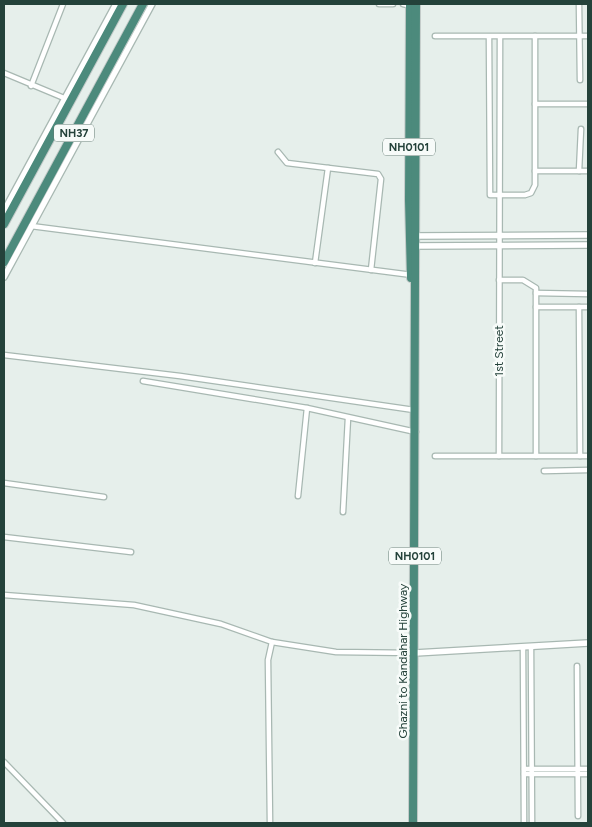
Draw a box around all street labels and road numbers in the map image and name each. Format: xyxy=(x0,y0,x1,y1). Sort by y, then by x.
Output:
road number: NH37 xyxy=(54,125,94,142)
road number: NH0101 xyxy=(383,138,435,156)
street label: 1st Street xyxy=(492,325,506,377)
road number: NH0101 xyxy=(389,548,441,564)
street label: Ghazni to Kandahar Highway xyxy=(396,583,410,738)

